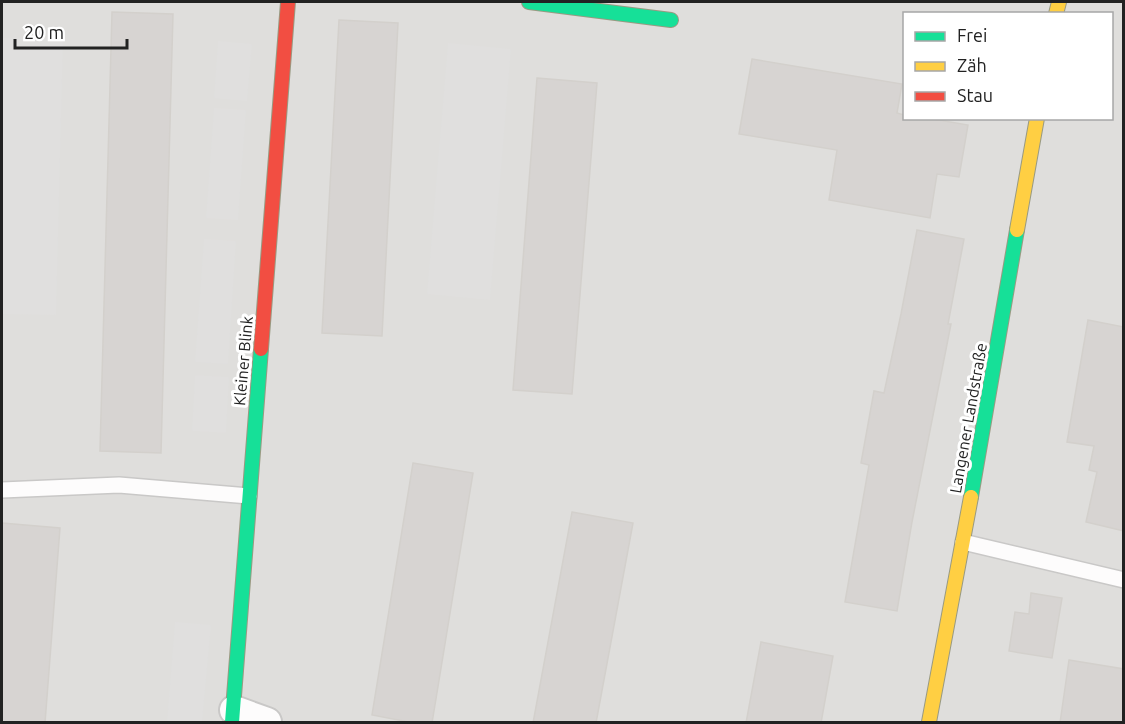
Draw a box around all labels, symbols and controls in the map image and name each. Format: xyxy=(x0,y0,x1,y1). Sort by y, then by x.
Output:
scale bar xyxy=(15,12,128,50)
legend xyxy=(903,12,1113,120)
text: 20 m xyxy=(24,22,64,42)
text: Frei xyxy=(957,25,987,45)
text: Zäh xyxy=(957,55,987,75)
text: Stau xyxy=(957,85,993,105)
street label: Kleiner Blink xyxy=(230,315,256,407)
street label: Langener Landstraße xyxy=(946,342,990,494)

